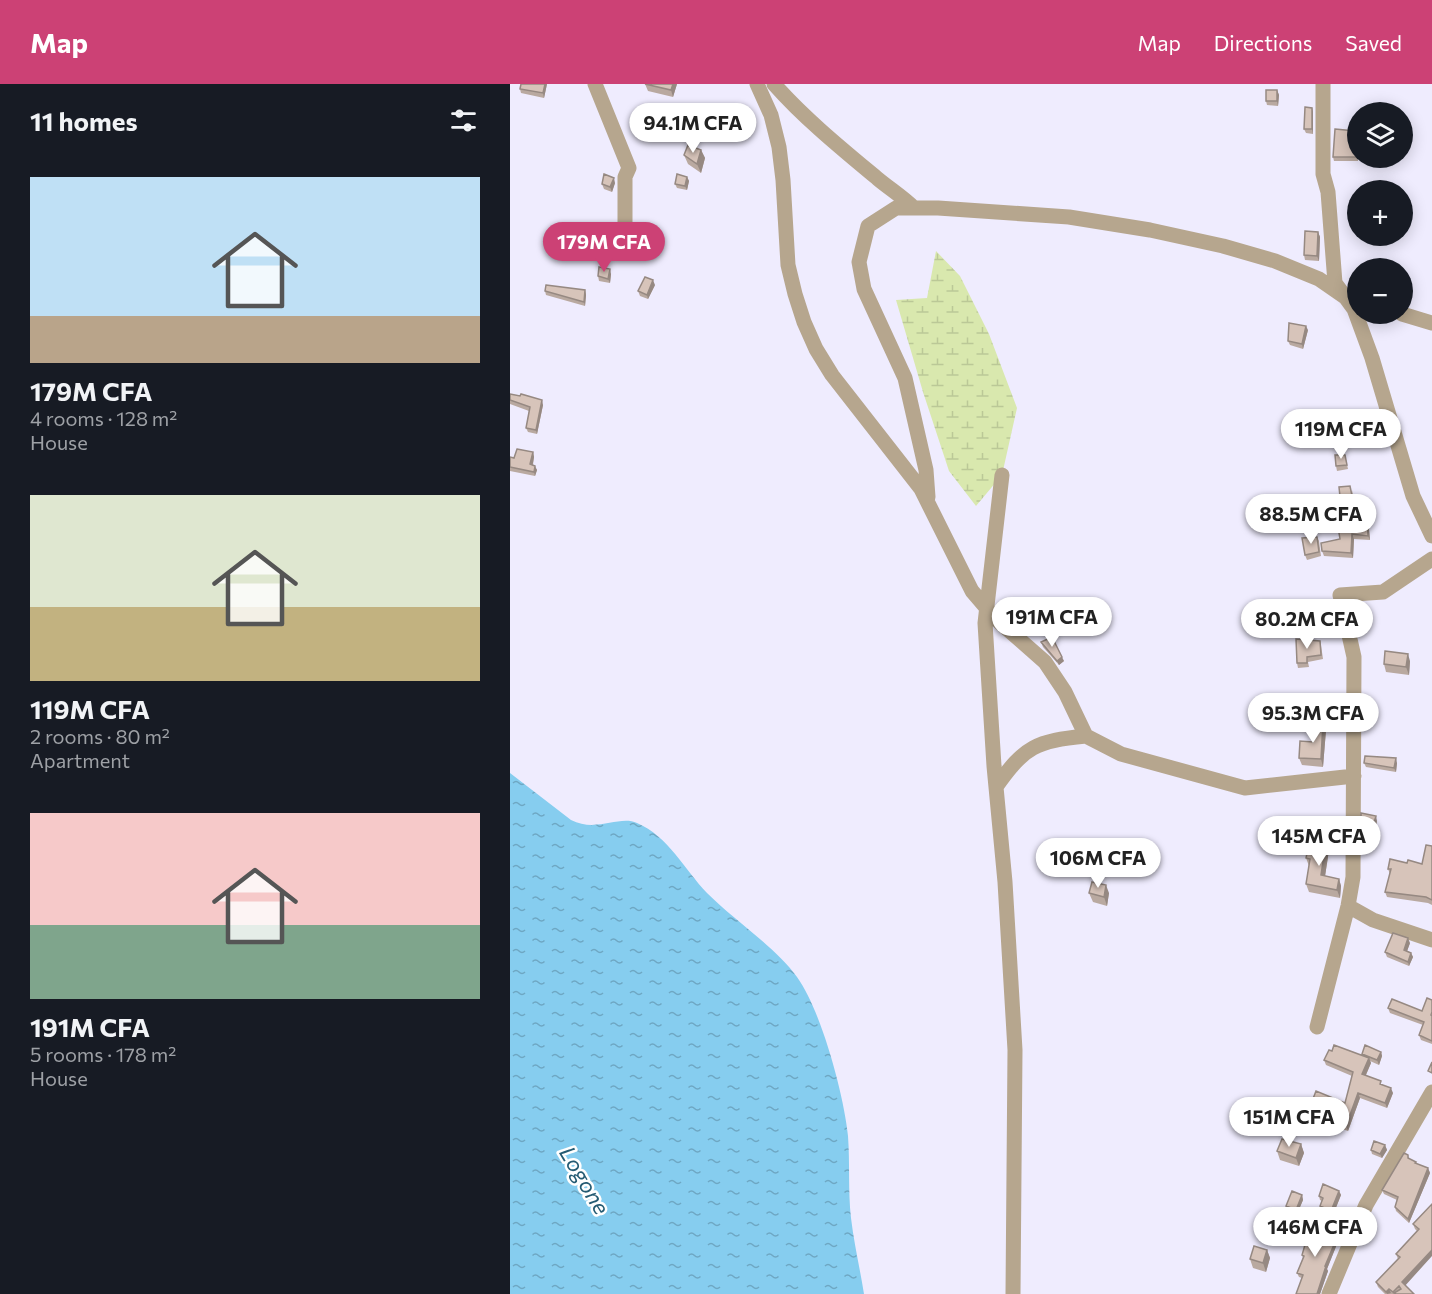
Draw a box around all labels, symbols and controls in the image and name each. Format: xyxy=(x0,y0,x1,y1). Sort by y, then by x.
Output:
text: Map xyxy=(30,25,88,59)
text: Map xyxy=(1138,30,1181,55)
text: Directions xyxy=(1214,30,1312,55)
text: Saved xyxy=(1345,30,1402,55)
map controls xyxy=(1347,102,1413,324)
button: layers xyxy=(1347,102,1413,168)
pin: 94.1M CFA xyxy=(624,103,762,154)
icon: filters xyxy=(447,104,480,137)
text: 11 homes xyxy=(30,105,138,136)
text: 94.1M CFA xyxy=(643,110,743,134)
button: + xyxy=(1347,180,1413,246)
icon: home xyxy=(201,216,309,324)
pin: 179M CFA xyxy=(542,222,666,273)
text: 179M CFA xyxy=(557,229,651,253)
button: − xyxy=(1347,258,1413,324)
text: 179M CFA xyxy=(30,375,152,406)
text: 4 rooms · 128 m² xyxy=(30,406,177,430)
pin: 119M CFA xyxy=(1279,409,1403,460)
text: 119M CFA xyxy=(1295,416,1387,440)
text: House xyxy=(30,430,88,454)
pin: 88.5M CFA xyxy=(1242,494,1380,545)
text: 88.5M CFA xyxy=(1259,501,1363,525)
icon: home xyxy=(201,534,309,642)
pin: 191M CFA xyxy=(990,597,1114,648)
pin: 80.2M CFA xyxy=(1238,599,1376,650)
text: 191M CFA xyxy=(1006,604,1098,628)
text: 80.2M CFA xyxy=(1255,606,1359,630)
text: 119M CFA xyxy=(30,693,150,724)
pin: 95.3M CFA xyxy=(1244,693,1382,744)
text: 95.3M CFA xyxy=(1262,700,1364,724)
text: 2 rooms · 80 m² xyxy=(30,724,170,748)
text: Apartment xyxy=(30,748,130,772)
pin: 145M CFA xyxy=(1257,816,1381,867)
text: 145M CFA xyxy=(1272,823,1366,847)
pin: 106M CFA xyxy=(1036,838,1160,889)
text: 106M CFA xyxy=(1050,845,1146,869)
icon: home xyxy=(201,852,309,960)
text: 191M CFA xyxy=(30,1011,150,1042)
text: 5 rooms · 178 m² xyxy=(30,1042,176,1066)
text: House xyxy=(30,1066,88,1090)
pin: 151M CFA xyxy=(1227,1097,1351,1148)
text: 151M CFA xyxy=(1243,1104,1335,1128)
water label: Logone xyxy=(554,1141,616,1219)
pin: 146M CFA xyxy=(1253,1207,1377,1258)
text: 146M CFA xyxy=(1267,1214,1363,1238)

